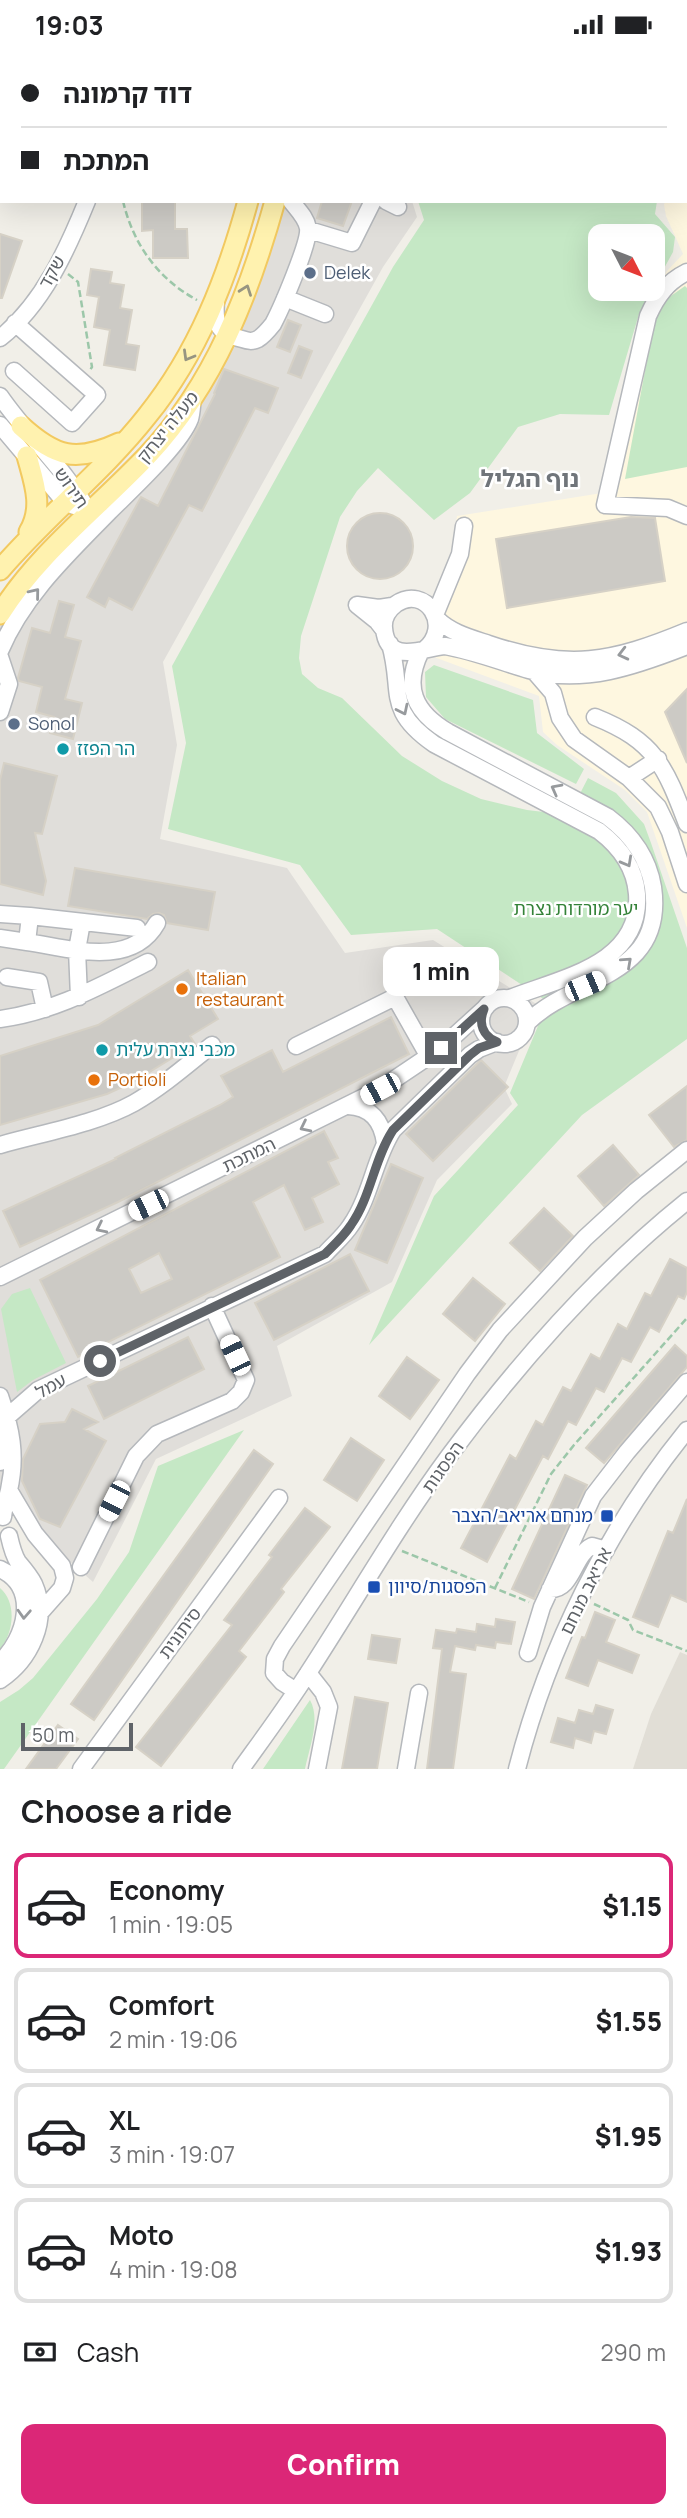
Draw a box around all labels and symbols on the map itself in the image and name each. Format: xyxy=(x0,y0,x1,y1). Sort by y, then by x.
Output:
north arrow xyxy=(588,224,665,301)
street label: שקד xyxy=(32,251,70,292)
place label: Delek xyxy=(324,260,371,284)
marker: Delek xyxy=(302,265,318,281)
one-way arrow xyxy=(238,284,252,296)
one-way arrow xyxy=(184,348,197,361)
street label: מעלה יצחק xyxy=(131,386,203,467)
district label: נוף הגליל xyxy=(481,461,579,494)
street label: תירוש xyxy=(49,462,95,513)
one-way arrow xyxy=(27,588,39,601)
one-way arrow xyxy=(617,646,629,660)
one-way arrow xyxy=(394,703,408,715)
place label: Sonol xyxy=(28,711,75,735)
marker: Sonol xyxy=(6,716,22,732)
place label: הר הפזז xyxy=(77,736,135,760)
marker: הר הפזז xyxy=(55,741,71,757)
one-way arrow xyxy=(550,784,563,797)
one-way arrow xyxy=(619,855,632,868)
park label: יער מורדות נצרת xyxy=(514,896,638,920)
callout: 1 min xyxy=(383,947,499,995)
one-way arrow xyxy=(619,957,632,970)
place label: Italian restaurant xyxy=(196,966,284,1011)
car xyxy=(562,968,609,1004)
marker: Italian restaurant xyxy=(174,981,190,997)
route end xyxy=(425,1032,457,1064)
place label: מכבי נצרת עלית xyxy=(116,1037,235,1061)
marker: מכבי נצרת עלית xyxy=(94,1042,110,1058)
place label: Portioli xyxy=(108,1067,166,1091)
car xyxy=(357,1070,404,1108)
marker: Portioli xyxy=(86,1072,102,1088)
one-way arrow xyxy=(300,1119,312,1133)
street label: המתכת xyxy=(218,1131,279,1177)
car xyxy=(125,1186,172,1224)
one-way arrow xyxy=(96,1219,108,1233)
car xyxy=(217,1332,254,1378)
route start xyxy=(84,1345,116,1377)
street label: עמל xyxy=(31,1367,70,1403)
street label: הפסגות xyxy=(416,1436,469,1497)
car xyxy=(96,1478,133,1524)
place label: מנחם אריאב/הצבר xyxy=(452,1503,593,1527)
marker: מנחם אריאב/הצבר xyxy=(599,1508,615,1524)
street label: אריאב מנחם xyxy=(554,1543,617,1638)
place label: הפסגות/סיוון xyxy=(388,1574,487,1598)
marker: הפסגות/סיוון xyxy=(366,1579,382,1595)
street label: סיתונית xyxy=(152,1602,206,1663)
one-way arrow xyxy=(16,1609,31,1620)
scale bar xyxy=(21,1720,133,1752)

